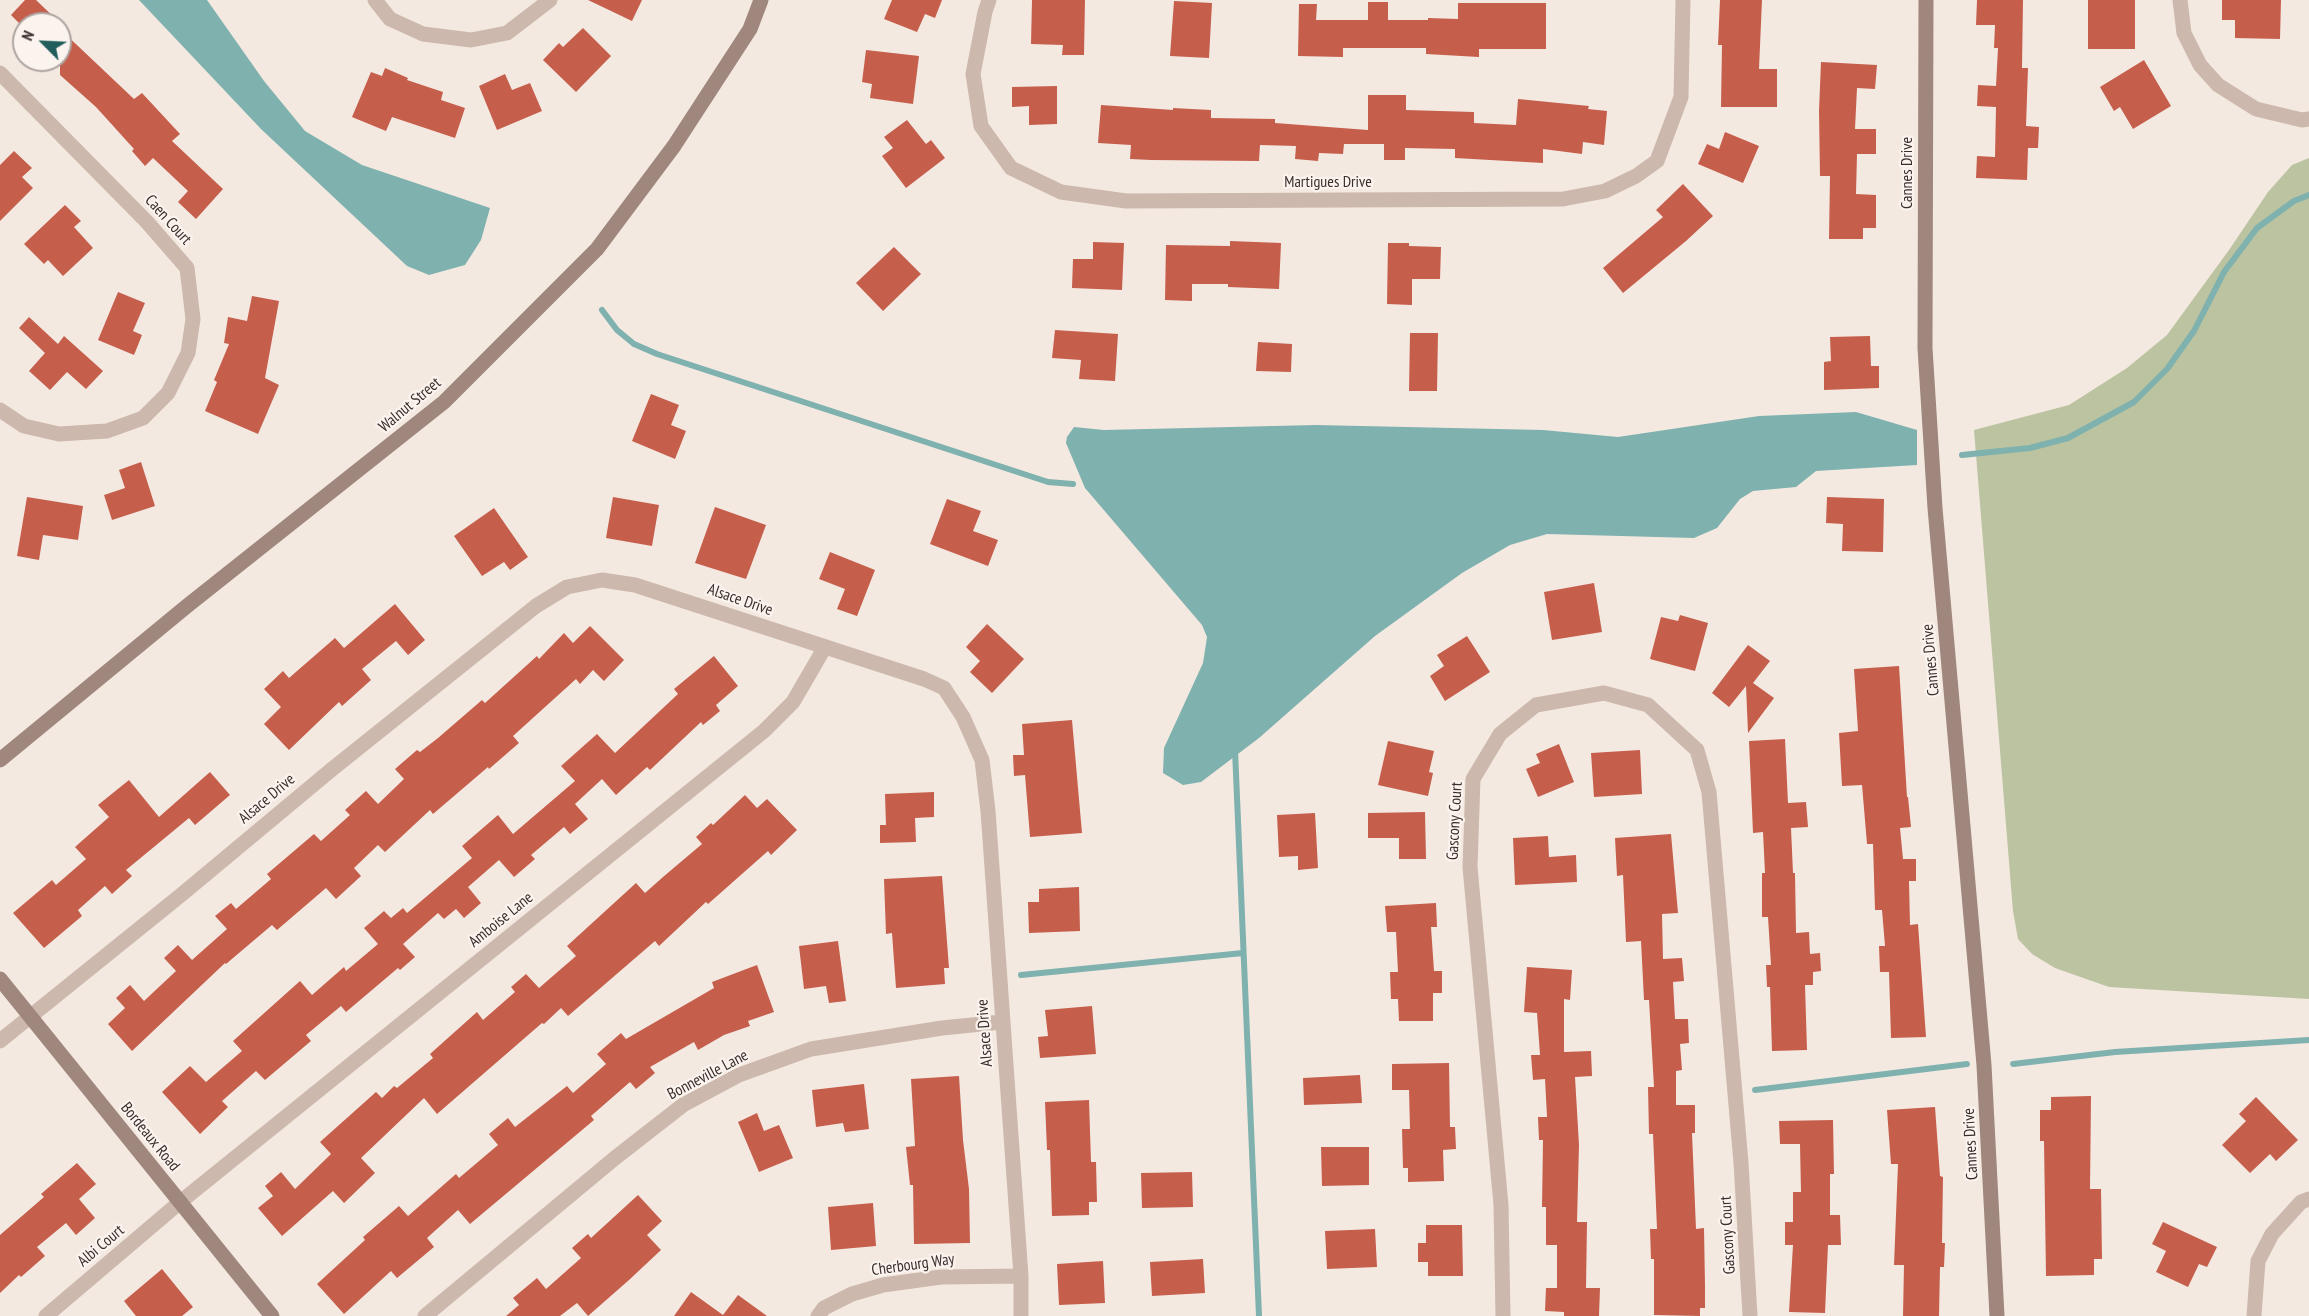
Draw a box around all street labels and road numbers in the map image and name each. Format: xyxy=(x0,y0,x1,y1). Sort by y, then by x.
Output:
street label: Cannes Drive xyxy=(1897,137,1917,209)
street label: Martigues Drive xyxy=(1284,172,1372,192)
street label: Caen Court xyxy=(141,191,195,249)
street label: Walnut Street xyxy=(375,373,445,437)
street label: Alsace Drive xyxy=(705,580,775,620)
street label: Cannes Drive xyxy=(1918,623,1944,697)
street label: Alsace Drive xyxy=(235,770,299,828)
street label: Gascony Court xyxy=(1443,781,1467,861)
street label: Amboise Lane xyxy=(465,888,537,952)
street label: Alsace Drive xyxy=(973,999,997,1067)
street label: Bonneville Lane xyxy=(664,1046,752,1104)
street label: Bordeaux Road xyxy=(116,1099,184,1175)
street label: Cannes Drive xyxy=(1960,1108,1982,1180)
street label: Gascony Court xyxy=(1716,1195,1740,1275)
street label: Albi Court xyxy=(74,1221,128,1271)
street label: Cherbourg Way xyxy=(870,1250,956,1280)

